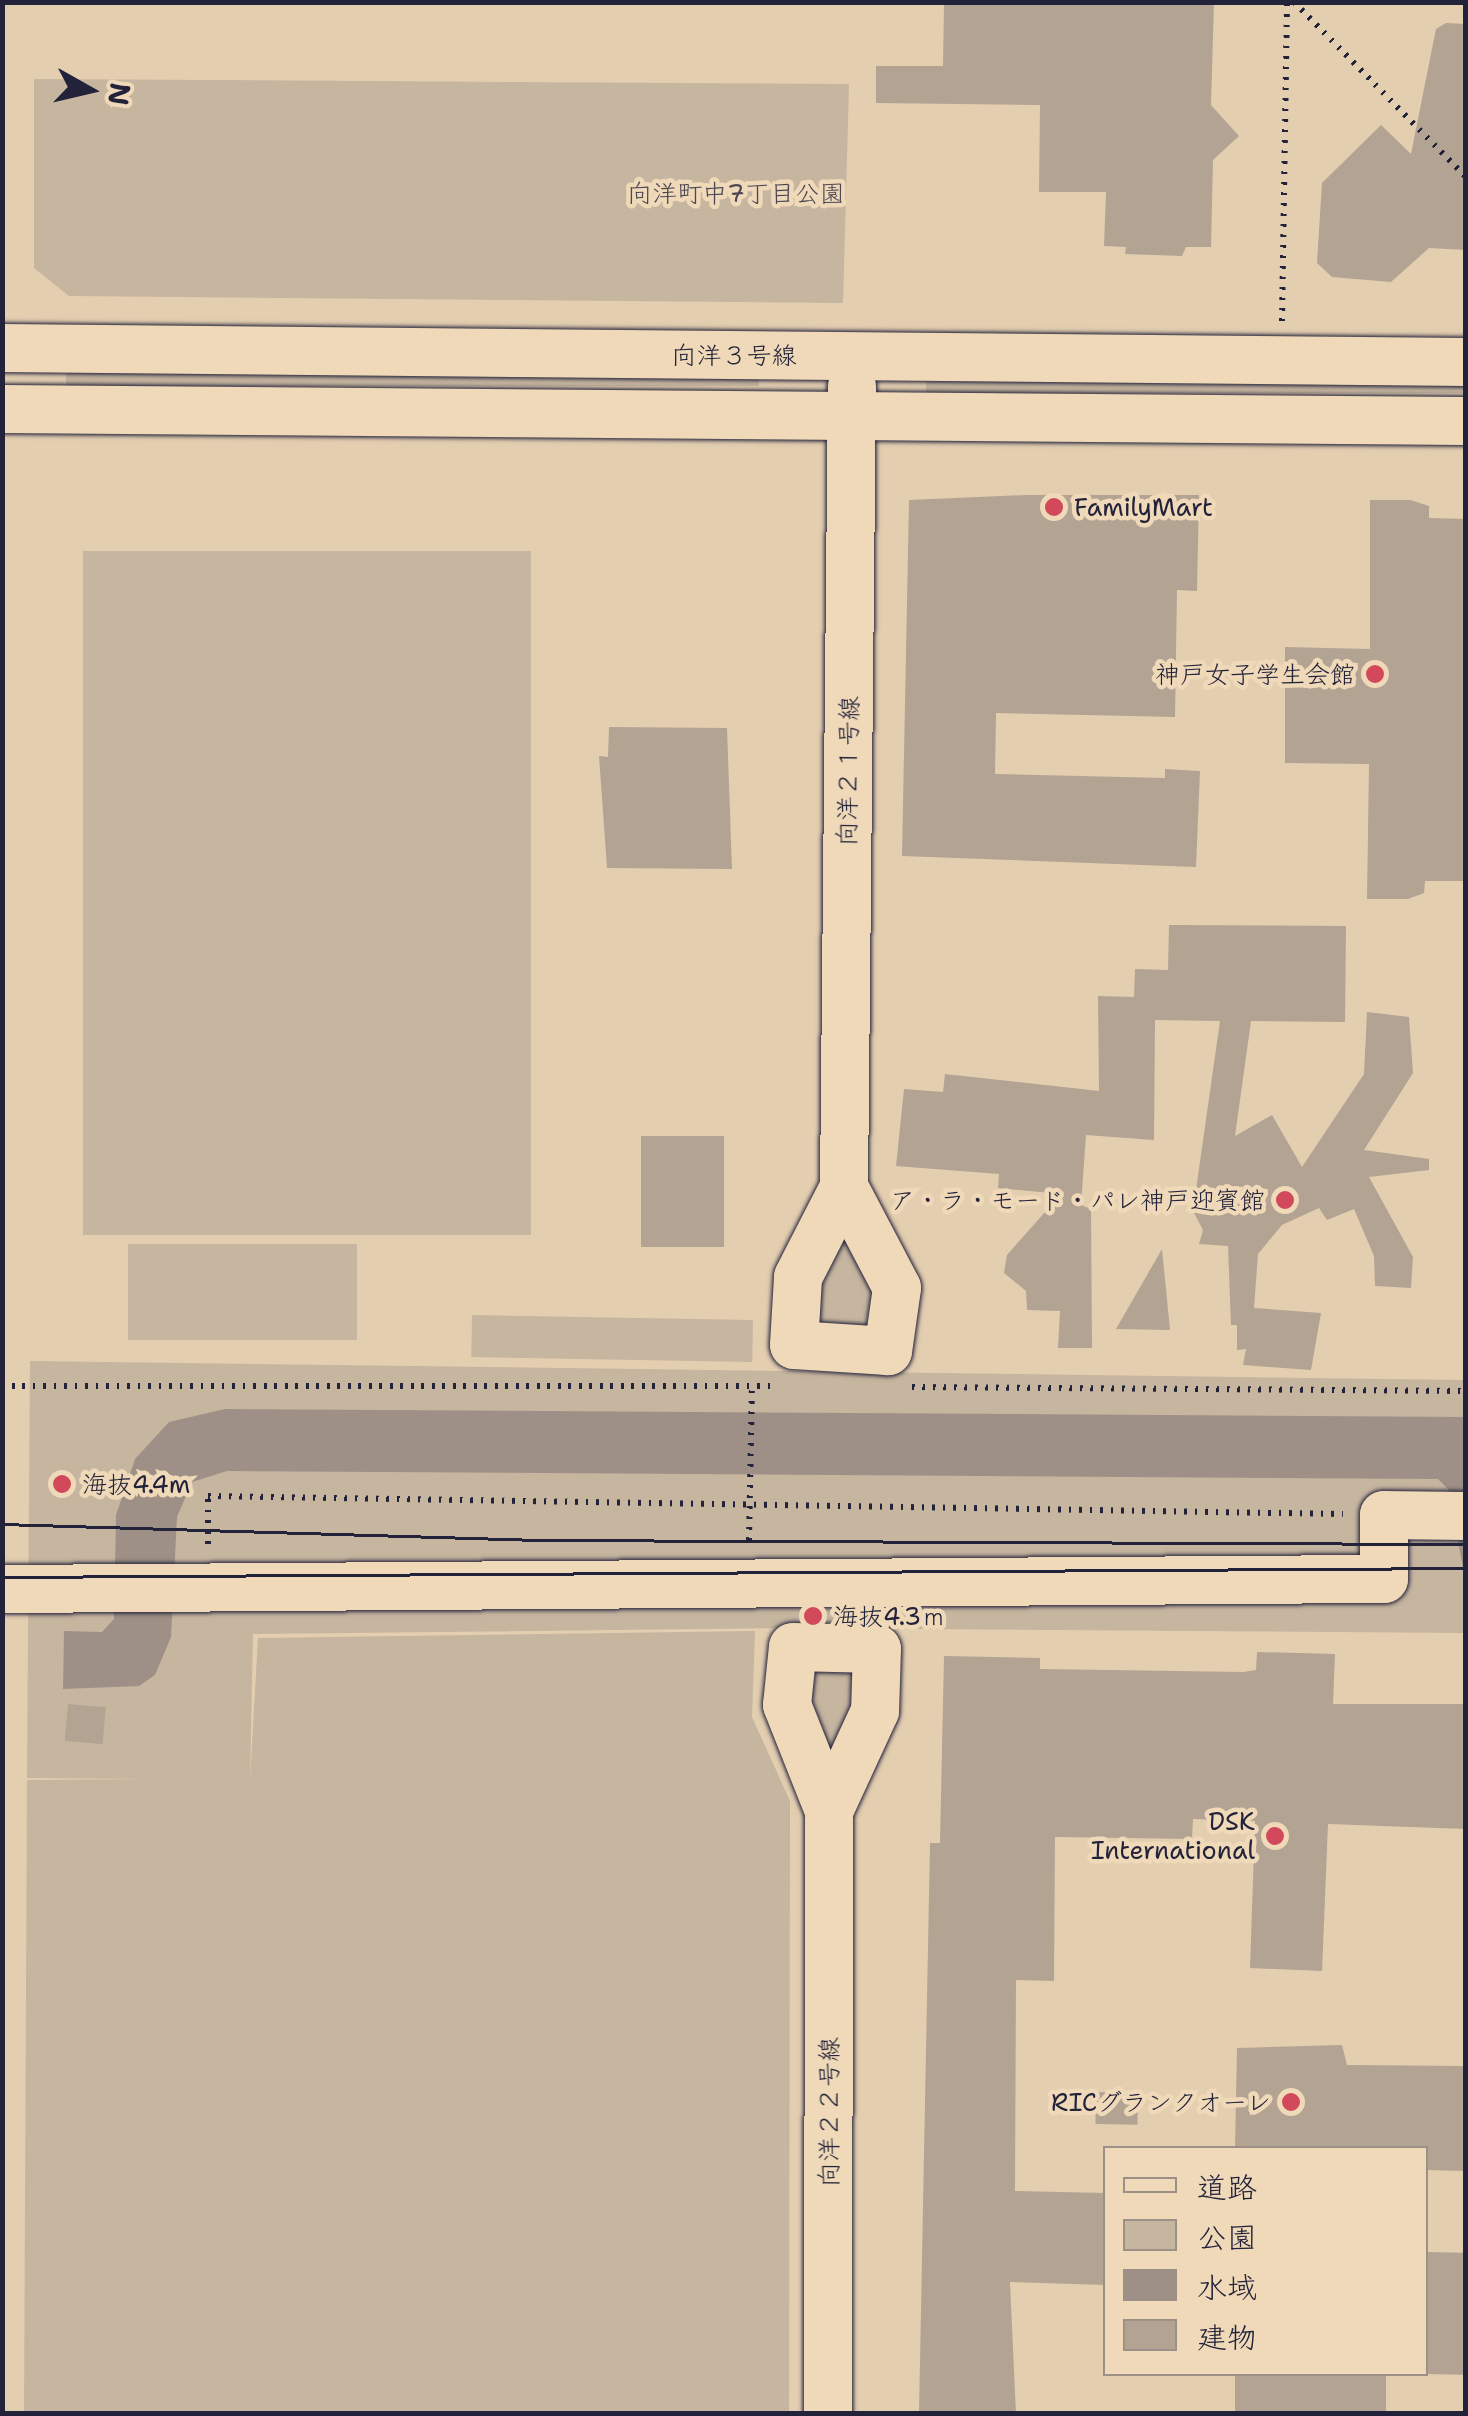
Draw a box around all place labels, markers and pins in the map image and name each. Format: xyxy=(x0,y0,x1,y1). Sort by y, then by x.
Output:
place label: FamilyMart xyxy=(1074,492,1213,522)
marker: FamilyMart xyxy=(1043,496,1065,518)
place label: 神戸女子学生会館 xyxy=(1155,659,1355,689)
marker: 神戸女子学生会館 xyxy=(1364,663,1386,685)
place label: ア・ラ・モード・パレ神戸迎賓館 xyxy=(890,1185,1265,1215)
marker: ア・ラ・モード・パレ神戸迎賓館 xyxy=(1274,1189,1296,1211)
place label: 海抜4.4m xyxy=(82,1469,192,1499)
marker: 海抜4.4m xyxy=(51,1473,73,1495)
place label: 海抜4.3ｍ xyxy=(833,1601,948,1631)
marker: 海抜4.3ｍ xyxy=(802,1605,824,1627)
place label: DSK International xyxy=(1091,1807,1255,1866)
marker: DSK International xyxy=(1264,1825,1286,1847)
place label: RICグランクオーレ xyxy=(1050,2087,1271,2117)
marker: RICグランクオーレ xyxy=(1280,2091,1302,2113)

